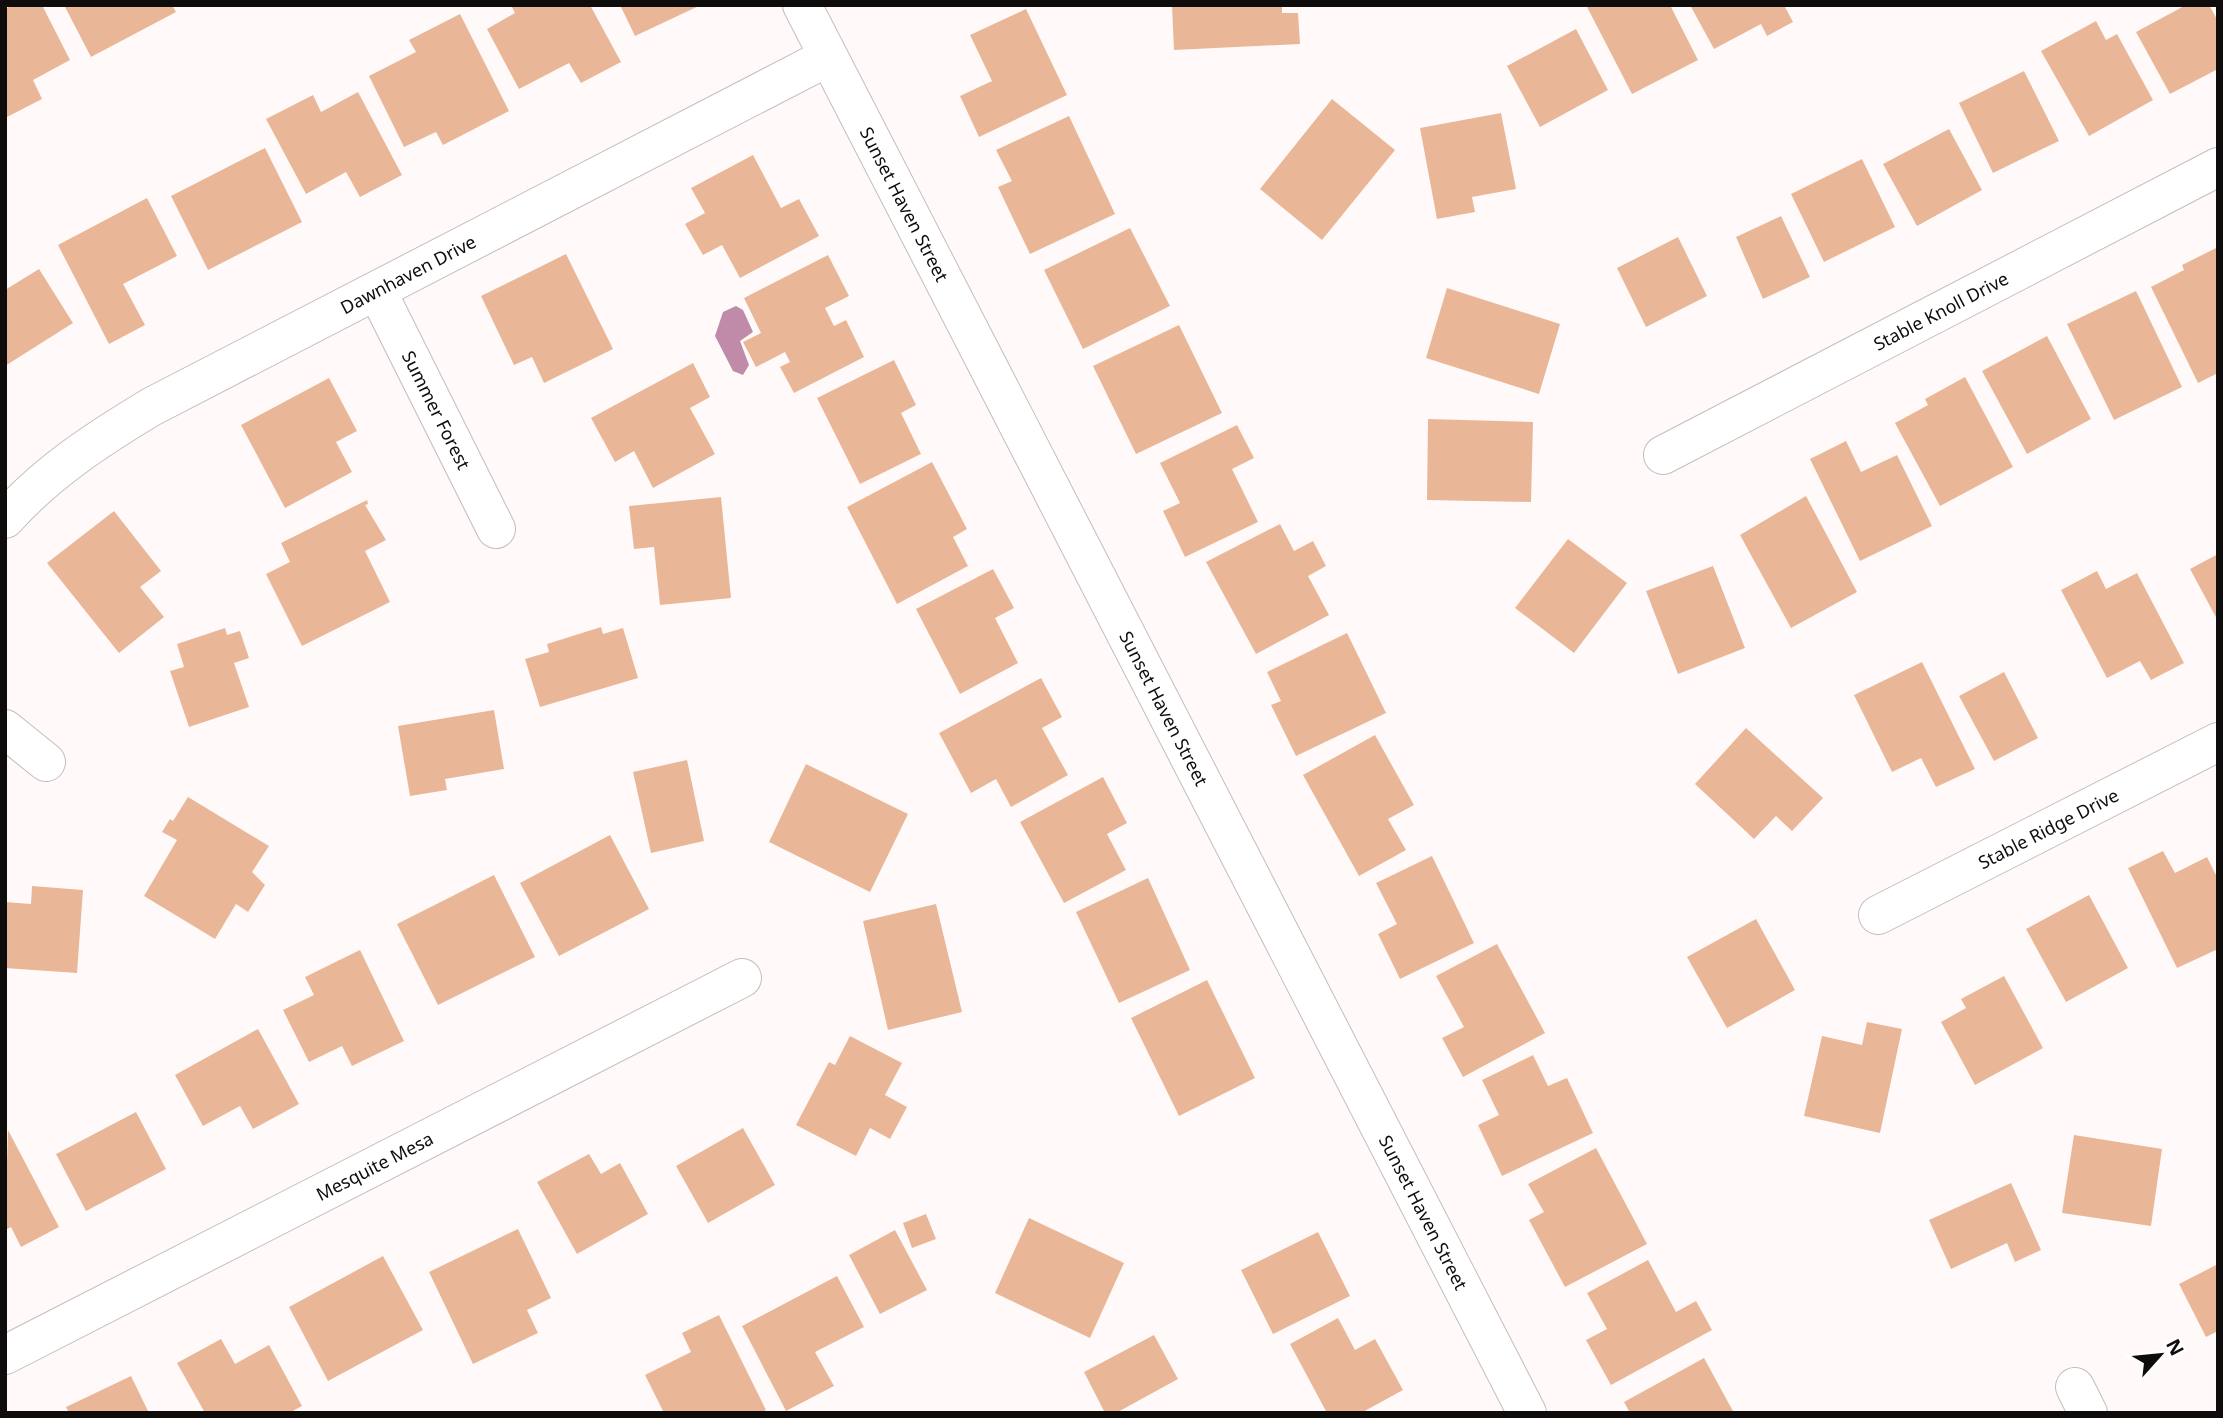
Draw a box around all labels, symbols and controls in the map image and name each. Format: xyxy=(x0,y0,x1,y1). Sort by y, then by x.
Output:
street label: Sunset Haven Street xyxy=(855,123,955,286)
street label: Dawnhaven Drive xyxy=(336,229,480,319)
street label: Stable Knoll Drive xyxy=(1869,266,2012,356)
street label: Summer Forest xyxy=(397,347,476,474)
street label: Sunset Haven Street xyxy=(1114,627,1214,790)
street label: Stable Ridge Drive xyxy=(1974,783,2123,874)
street label: Mesquite Mesa xyxy=(312,1126,437,1206)
street label: Sunset Haven Street xyxy=(1374,1131,1474,1294)
north arrow xyxy=(2125,1320,2195,1390)
text: N xyxy=(2160,1334,2190,1360)

